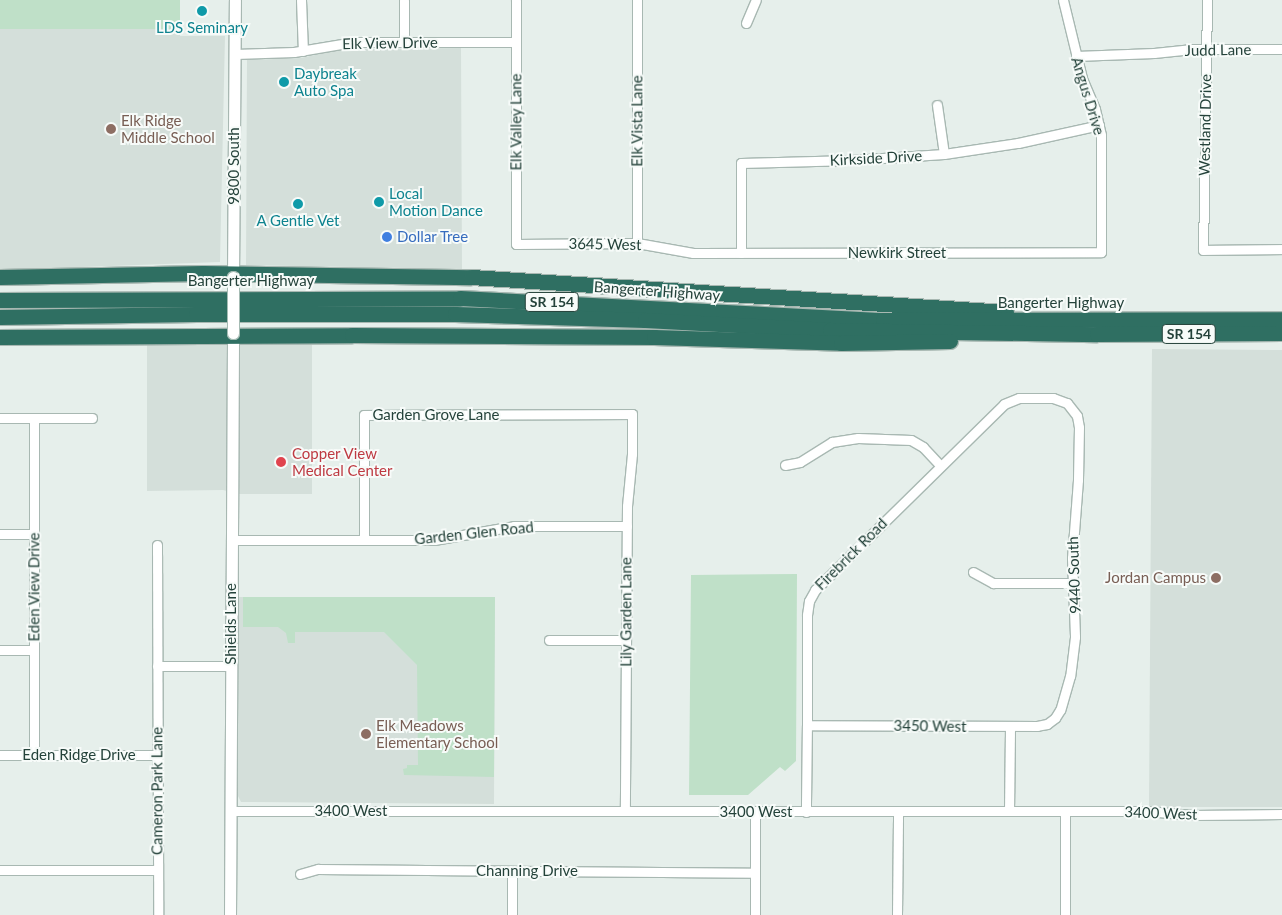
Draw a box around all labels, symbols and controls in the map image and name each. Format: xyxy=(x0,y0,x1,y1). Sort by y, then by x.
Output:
marker: LDS Seminary xyxy=(196,5,208,17)
place label: LDS Seminary xyxy=(156,19,248,37)
street label: Elk View Drive xyxy=(342,33,438,53)
street label: Judd Lane xyxy=(1185,40,1251,60)
street label: Angus Drive xyxy=(1068,55,1108,137)
place label: Daybreak Auto Spa xyxy=(294,64,357,99)
street label: Elk Valley Lane xyxy=(507,73,525,171)
street label: Westland Drive xyxy=(1195,74,1215,176)
street label: Elk Vista Lane xyxy=(628,75,646,167)
marker: Daybreak Auto Spa xyxy=(278,76,290,88)
place label: Elk Ridge Middle School xyxy=(121,111,215,146)
marker: Elk Ridge Middle School xyxy=(105,123,117,135)
street label: 9800 South xyxy=(225,127,243,205)
street label: Kirkside Drive xyxy=(829,147,923,169)
place label: Local Motion Dance xyxy=(389,184,483,219)
marker: Local Motion Dance xyxy=(373,196,385,208)
marker: A Gentle Vet xyxy=(292,198,304,210)
place label: A Gentle Vet xyxy=(256,212,340,230)
place label: Dollar Tree xyxy=(397,228,469,246)
marker: Dollar Tree xyxy=(381,231,393,243)
street label: 3645 West xyxy=(568,234,642,254)
street label: Newkirk Street xyxy=(848,244,946,262)
street label: Bangerter Highway xyxy=(188,272,314,290)
street label: Bangerter Highway xyxy=(593,278,721,304)
road number: SR 154 xyxy=(524,290,580,314)
street label: Bangerter Highway xyxy=(998,294,1124,312)
road number: SR 154 xyxy=(1162,322,1216,346)
street label: Garden Grove Lane xyxy=(372,406,500,424)
place label: Copper View Medical Center xyxy=(292,444,392,479)
marker: Copper View Medical Center xyxy=(274,455,288,469)
street label: Firebrick Road xyxy=(811,514,891,594)
street label: Garden Glen Road xyxy=(413,518,535,548)
street label: Eden View Drive xyxy=(25,532,43,642)
street label: 9440 South xyxy=(1064,536,1084,614)
street label: Lily Garden Lane xyxy=(617,557,635,667)
place label: Jordan Campus xyxy=(1105,569,1206,587)
marker: Jordan Campus xyxy=(1210,572,1222,584)
street label: Shields Lane xyxy=(222,583,240,665)
place label: Elk Meadows Elementary School xyxy=(376,716,499,751)
street label: 3450 West xyxy=(893,716,967,736)
street label: Cameron Park Lane xyxy=(148,727,166,855)
marker: Elk Meadows Elementary School xyxy=(360,728,372,740)
street label: Eden Ridge Drive xyxy=(22,746,136,764)
street label: 3400 West xyxy=(314,802,388,820)
street label: 3400 West xyxy=(719,803,793,821)
street label: 3400 West xyxy=(1124,803,1198,823)
street label: Channing Drive xyxy=(476,862,578,880)

